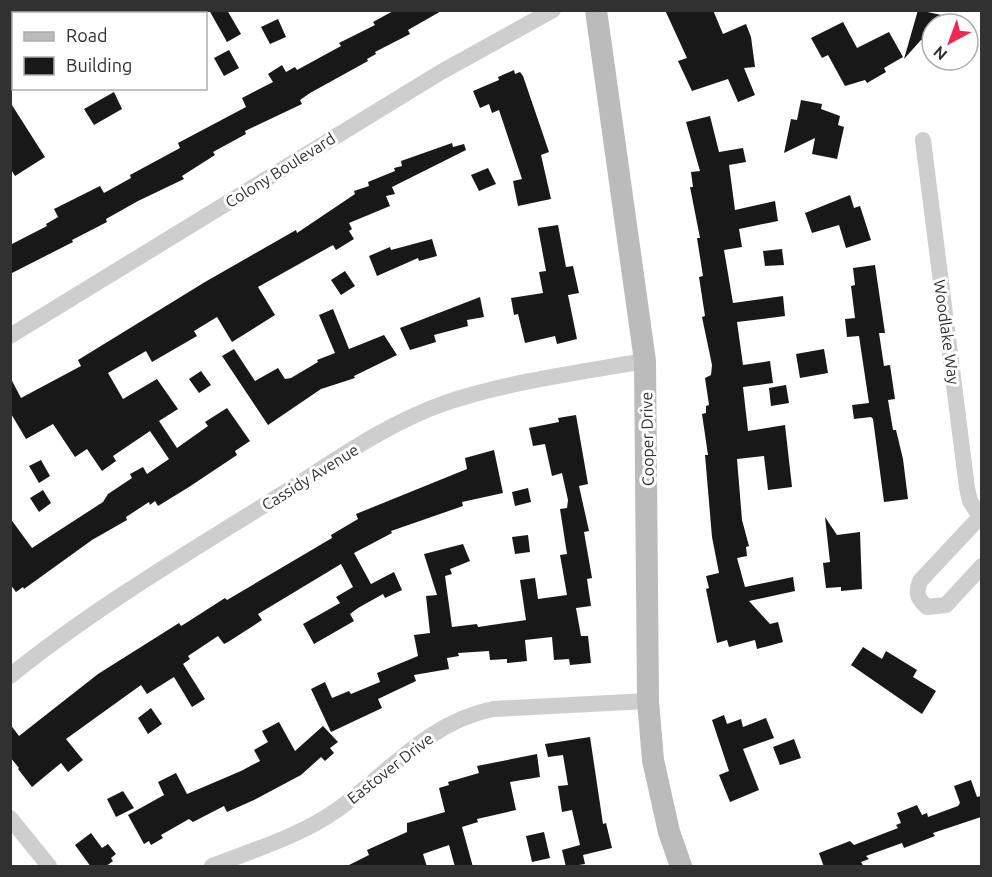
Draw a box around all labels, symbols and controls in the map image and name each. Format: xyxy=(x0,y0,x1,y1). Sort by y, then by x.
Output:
legend xyxy=(12,12,207,90)
north arrow xyxy=(920,12,980,72)
text: Road xyxy=(66,25,108,45)
text: N xyxy=(930,43,951,64)
text: Building xyxy=(66,55,132,75)
street label: Colony Boulevard xyxy=(222,129,338,211)
street label: Woodlake Way xyxy=(931,278,963,386)
street label: Cooper Drive xyxy=(637,392,657,486)
street label: Cassidy Avenue xyxy=(258,440,362,514)
street label: Eastover Drive xyxy=(344,729,436,807)

